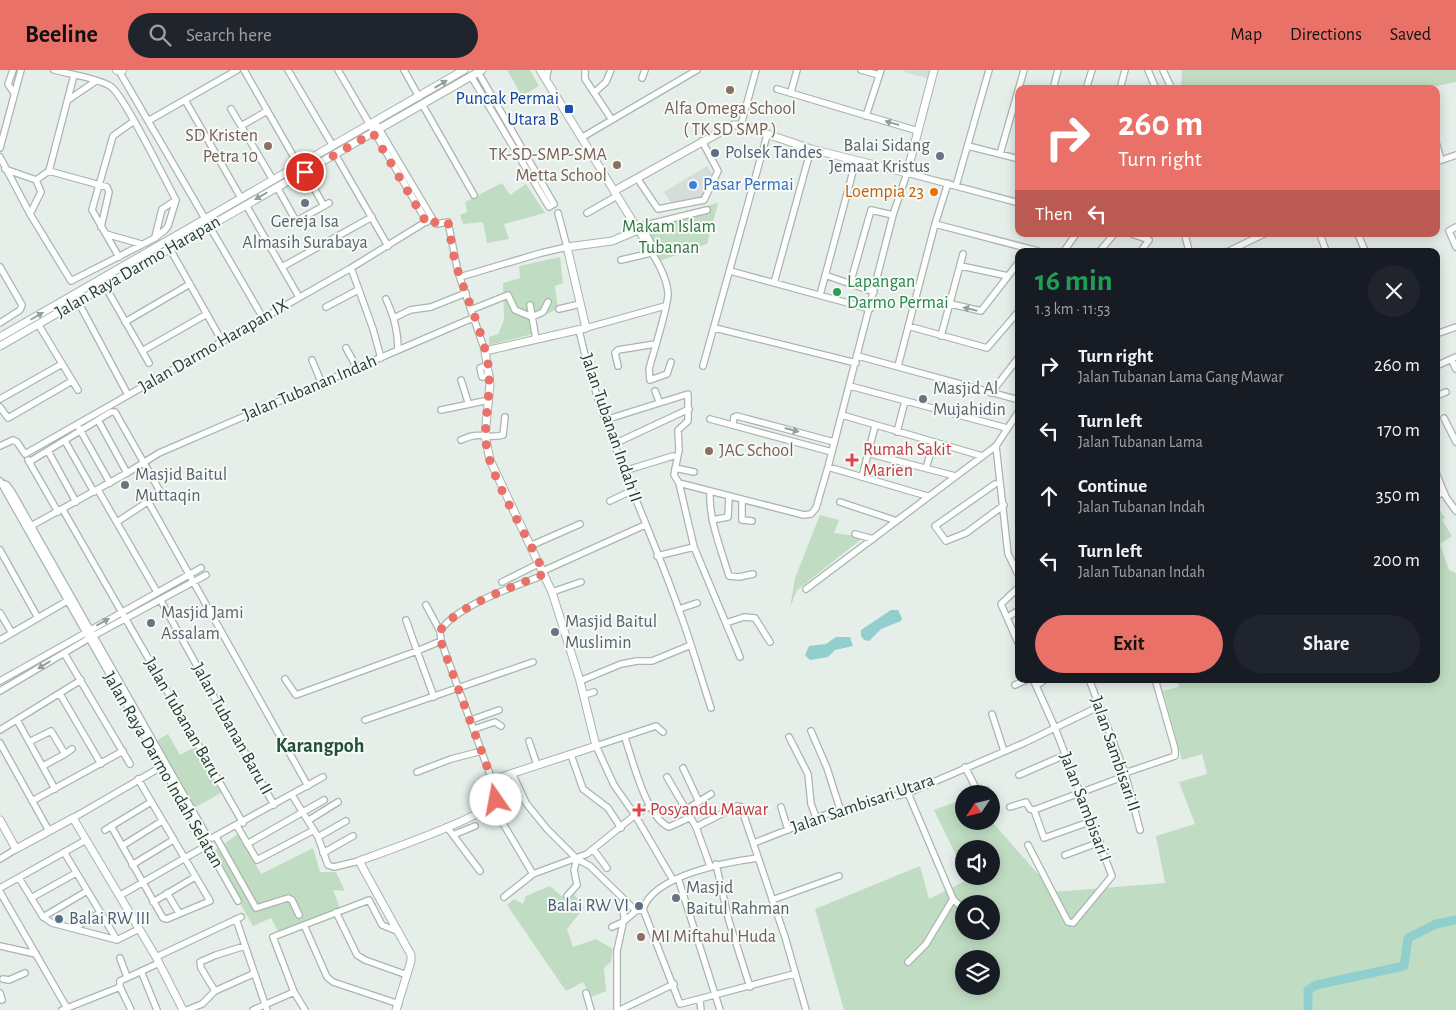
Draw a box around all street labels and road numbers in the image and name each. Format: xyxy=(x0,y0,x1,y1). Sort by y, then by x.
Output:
street label: Jalan Raya Darmo Harapan xyxy=(52,212,224,322)
street label: Jalan Darmo Harapan IX xyxy=(136,296,292,396)
street label: Jalan Tubanan Indah II xyxy=(577,351,645,505)
street label: Jalan Tubanan Indah xyxy=(241,352,379,424)
street label: Jalan Tubanan Baru I xyxy=(141,655,227,787)
street label: Jalan Tubanan Baru II xyxy=(188,660,276,798)
street label: Jalan Raya Darmo Indah Selatan xyxy=(99,669,227,871)
street label: Jalan Sambisari II xyxy=(1085,694,1145,814)
street label: Jalan Sambisari I xyxy=(1054,749,1116,865)
street label: Jalan Sambisari Utara xyxy=(789,771,937,837)

